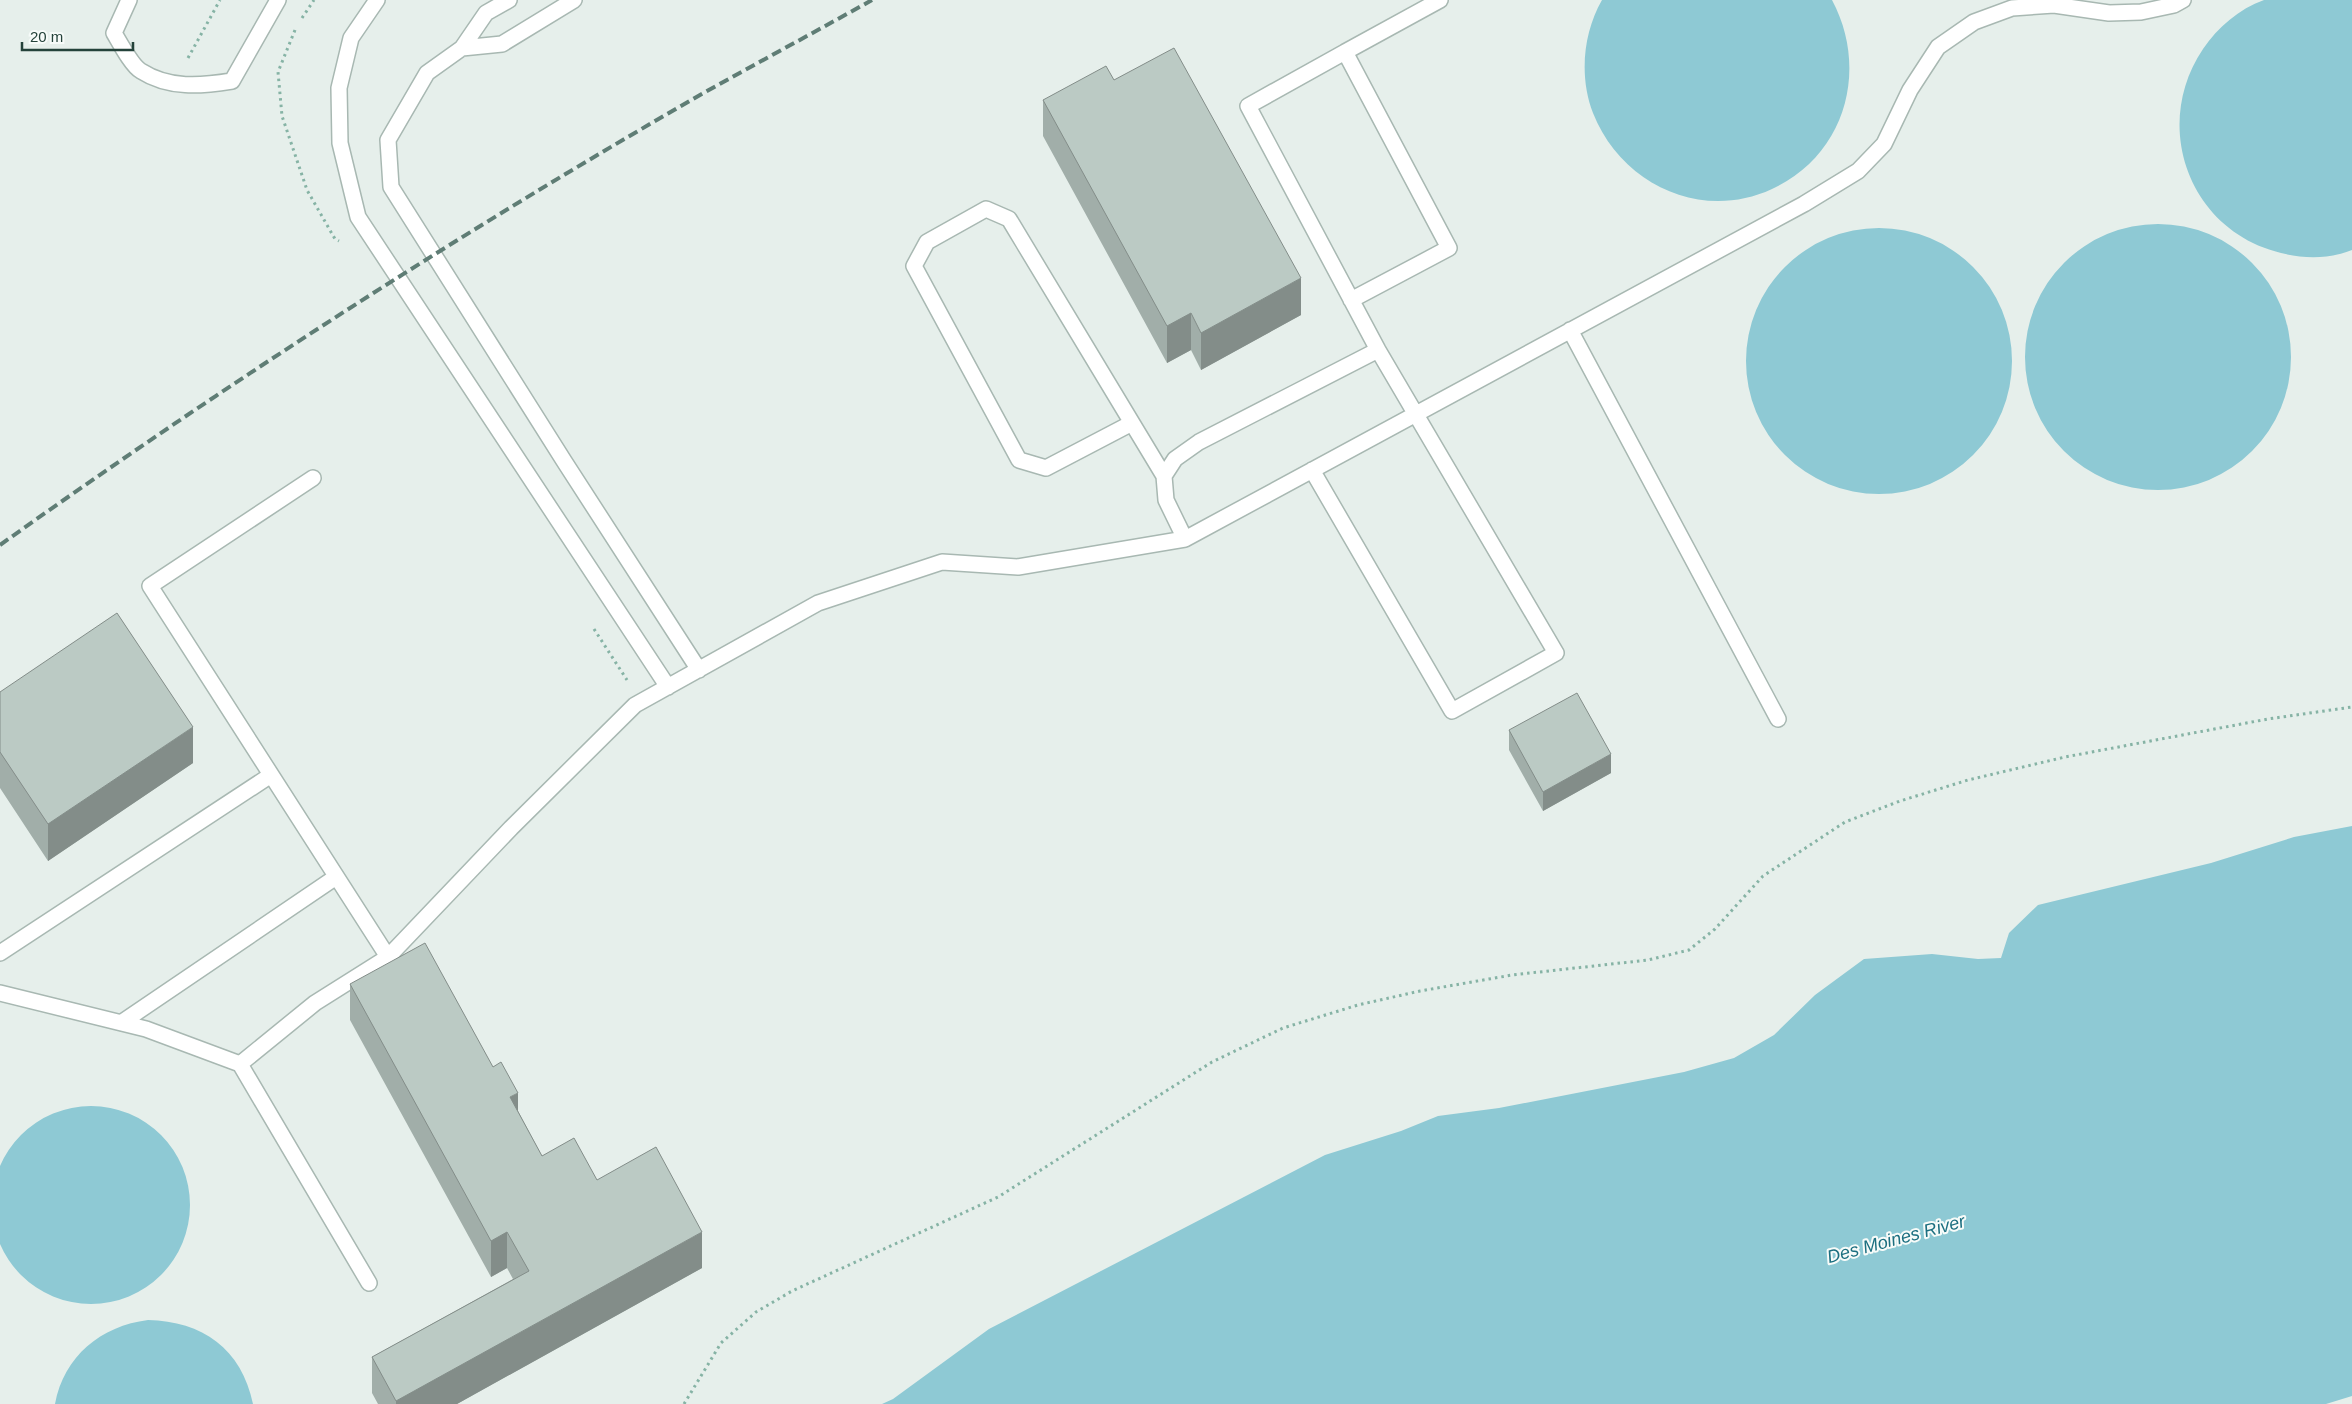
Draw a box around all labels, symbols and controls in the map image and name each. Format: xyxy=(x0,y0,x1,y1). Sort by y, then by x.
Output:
scale bar xyxy=(22,20,134,52)
text: 20 m xyxy=(30,28,63,45)
water label: Des Moines River xyxy=(1825,1211,1968,1267)

